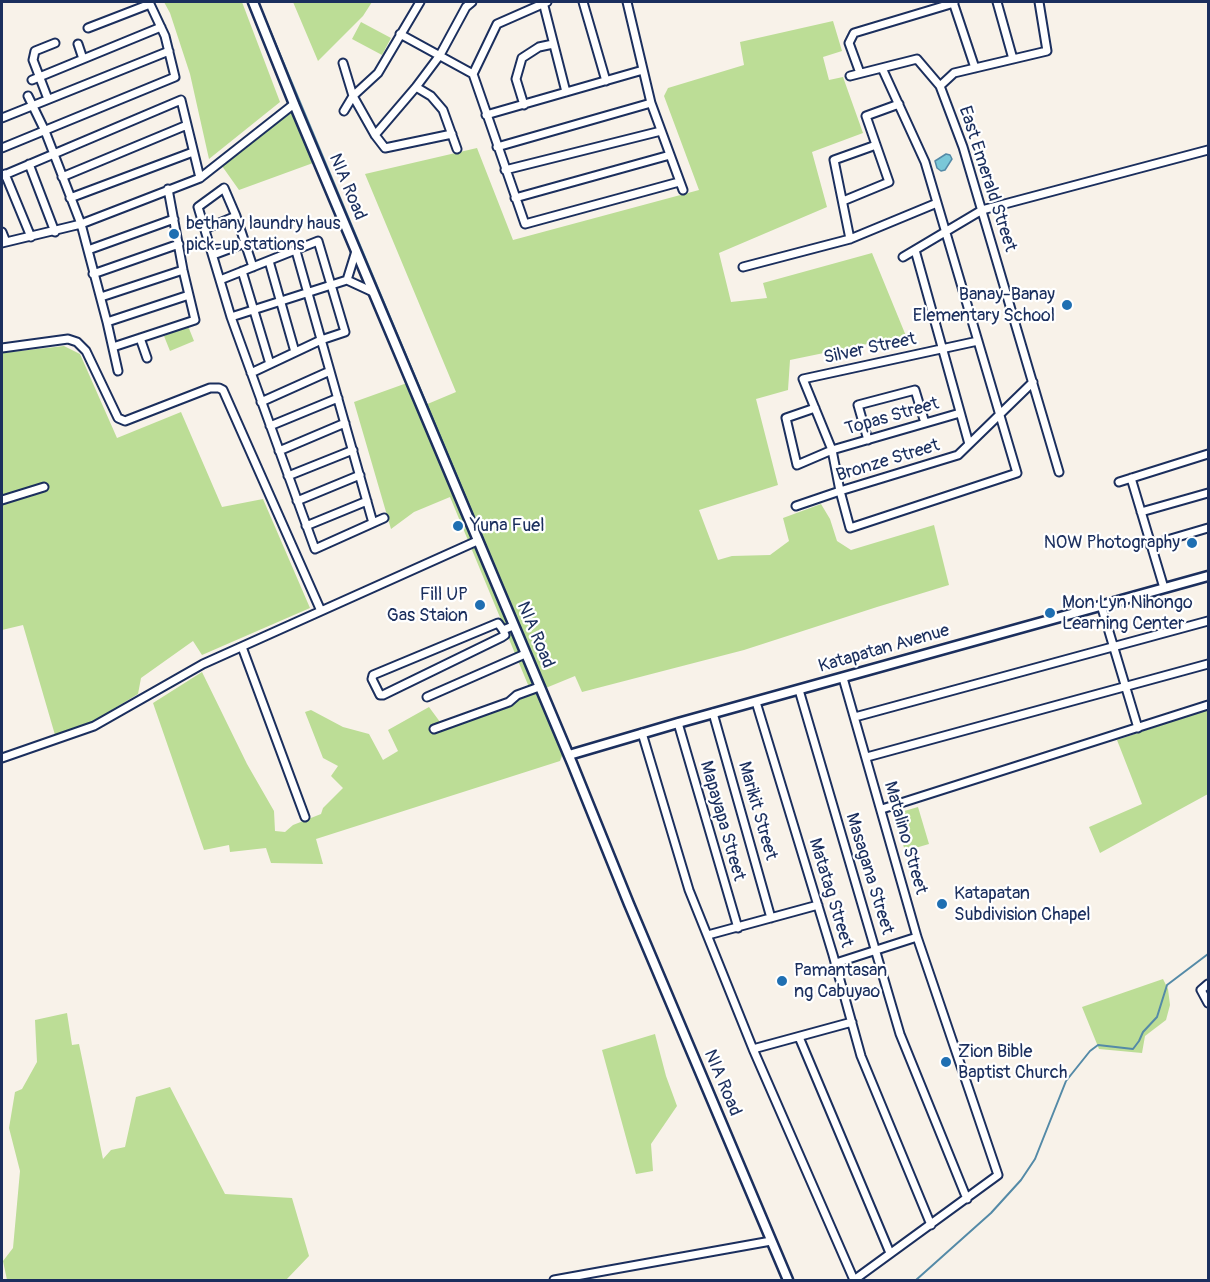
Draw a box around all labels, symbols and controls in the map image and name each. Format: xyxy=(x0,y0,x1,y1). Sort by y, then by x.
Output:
street label: East Emerald Street xyxy=(953,103,1021,255)
street label: NIA Road xyxy=(323,151,371,223)
place label: bethany laundry haus pick-up stations xyxy=(186,213,341,256)
marker: bethany laundry haus pick-up stations xyxy=(167,227,181,241)
place label: Banay-Banay Elementary School xyxy=(913,284,1055,326)
marker: Banay-Banay Elementary School xyxy=(1060,298,1074,312)
street label: Silver Street xyxy=(822,329,918,369)
street label: Topas Street xyxy=(843,393,941,441)
street label: Bronze Street xyxy=(834,435,942,487)
place label: Yuna Fuel xyxy=(470,515,544,537)
marker: Yuna Fuel xyxy=(451,519,465,533)
place label: NOW Photography xyxy=(1044,532,1180,554)
marker: NOW Photography xyxy=(1185,536,1199,550)
place label: Fill UP Gas Staion xyxy=(387,584,468,626)
place label: Mon Lyn Nihongo Learning Center xyxy=(1062,592,1193,634)
marker: Fill UP Gas Staion xyxy=(473,598,487,612)
street label: NIA Road xyxy=(511,599,559,671)
marker: Mon Lyn Nihongo Learning Center xyxy=(1043,606,1057,620)
street label: Katapatan Avenue xyxy=(816,620,952,678)
street label: Mapayapa Street xyxy=(695,759,749,883)
street label: Marikit Street xyxy=(733,759,781,863)
street label: Matalino Street xyxy=(879,779,931,897)
street label: Masagana Street xyxy=(840,811,898,937)
street label: Matatag Street xyxy=(803,836,857,950)
place label: Katapatan Subdivision Chapel xyxy=(954,883,1091,926)
marker: Katapatan Subdivision Chapel xyxy=(935,897,949,911)
place label: Pamantasan ng Cabuyao xyxy=(794,960,887,1002)
marker: Pamantasan ng Cabuyao xyxy=(775,974,789,988)
place label: Zion Bible Baptist Church xyxy=(958,1041,1067,1084)
street label: NIA Road xyxy=(698,1047,746,1119)
marker: Zion Bible Baptist Church xyxy=(939,1055,953,1069)

